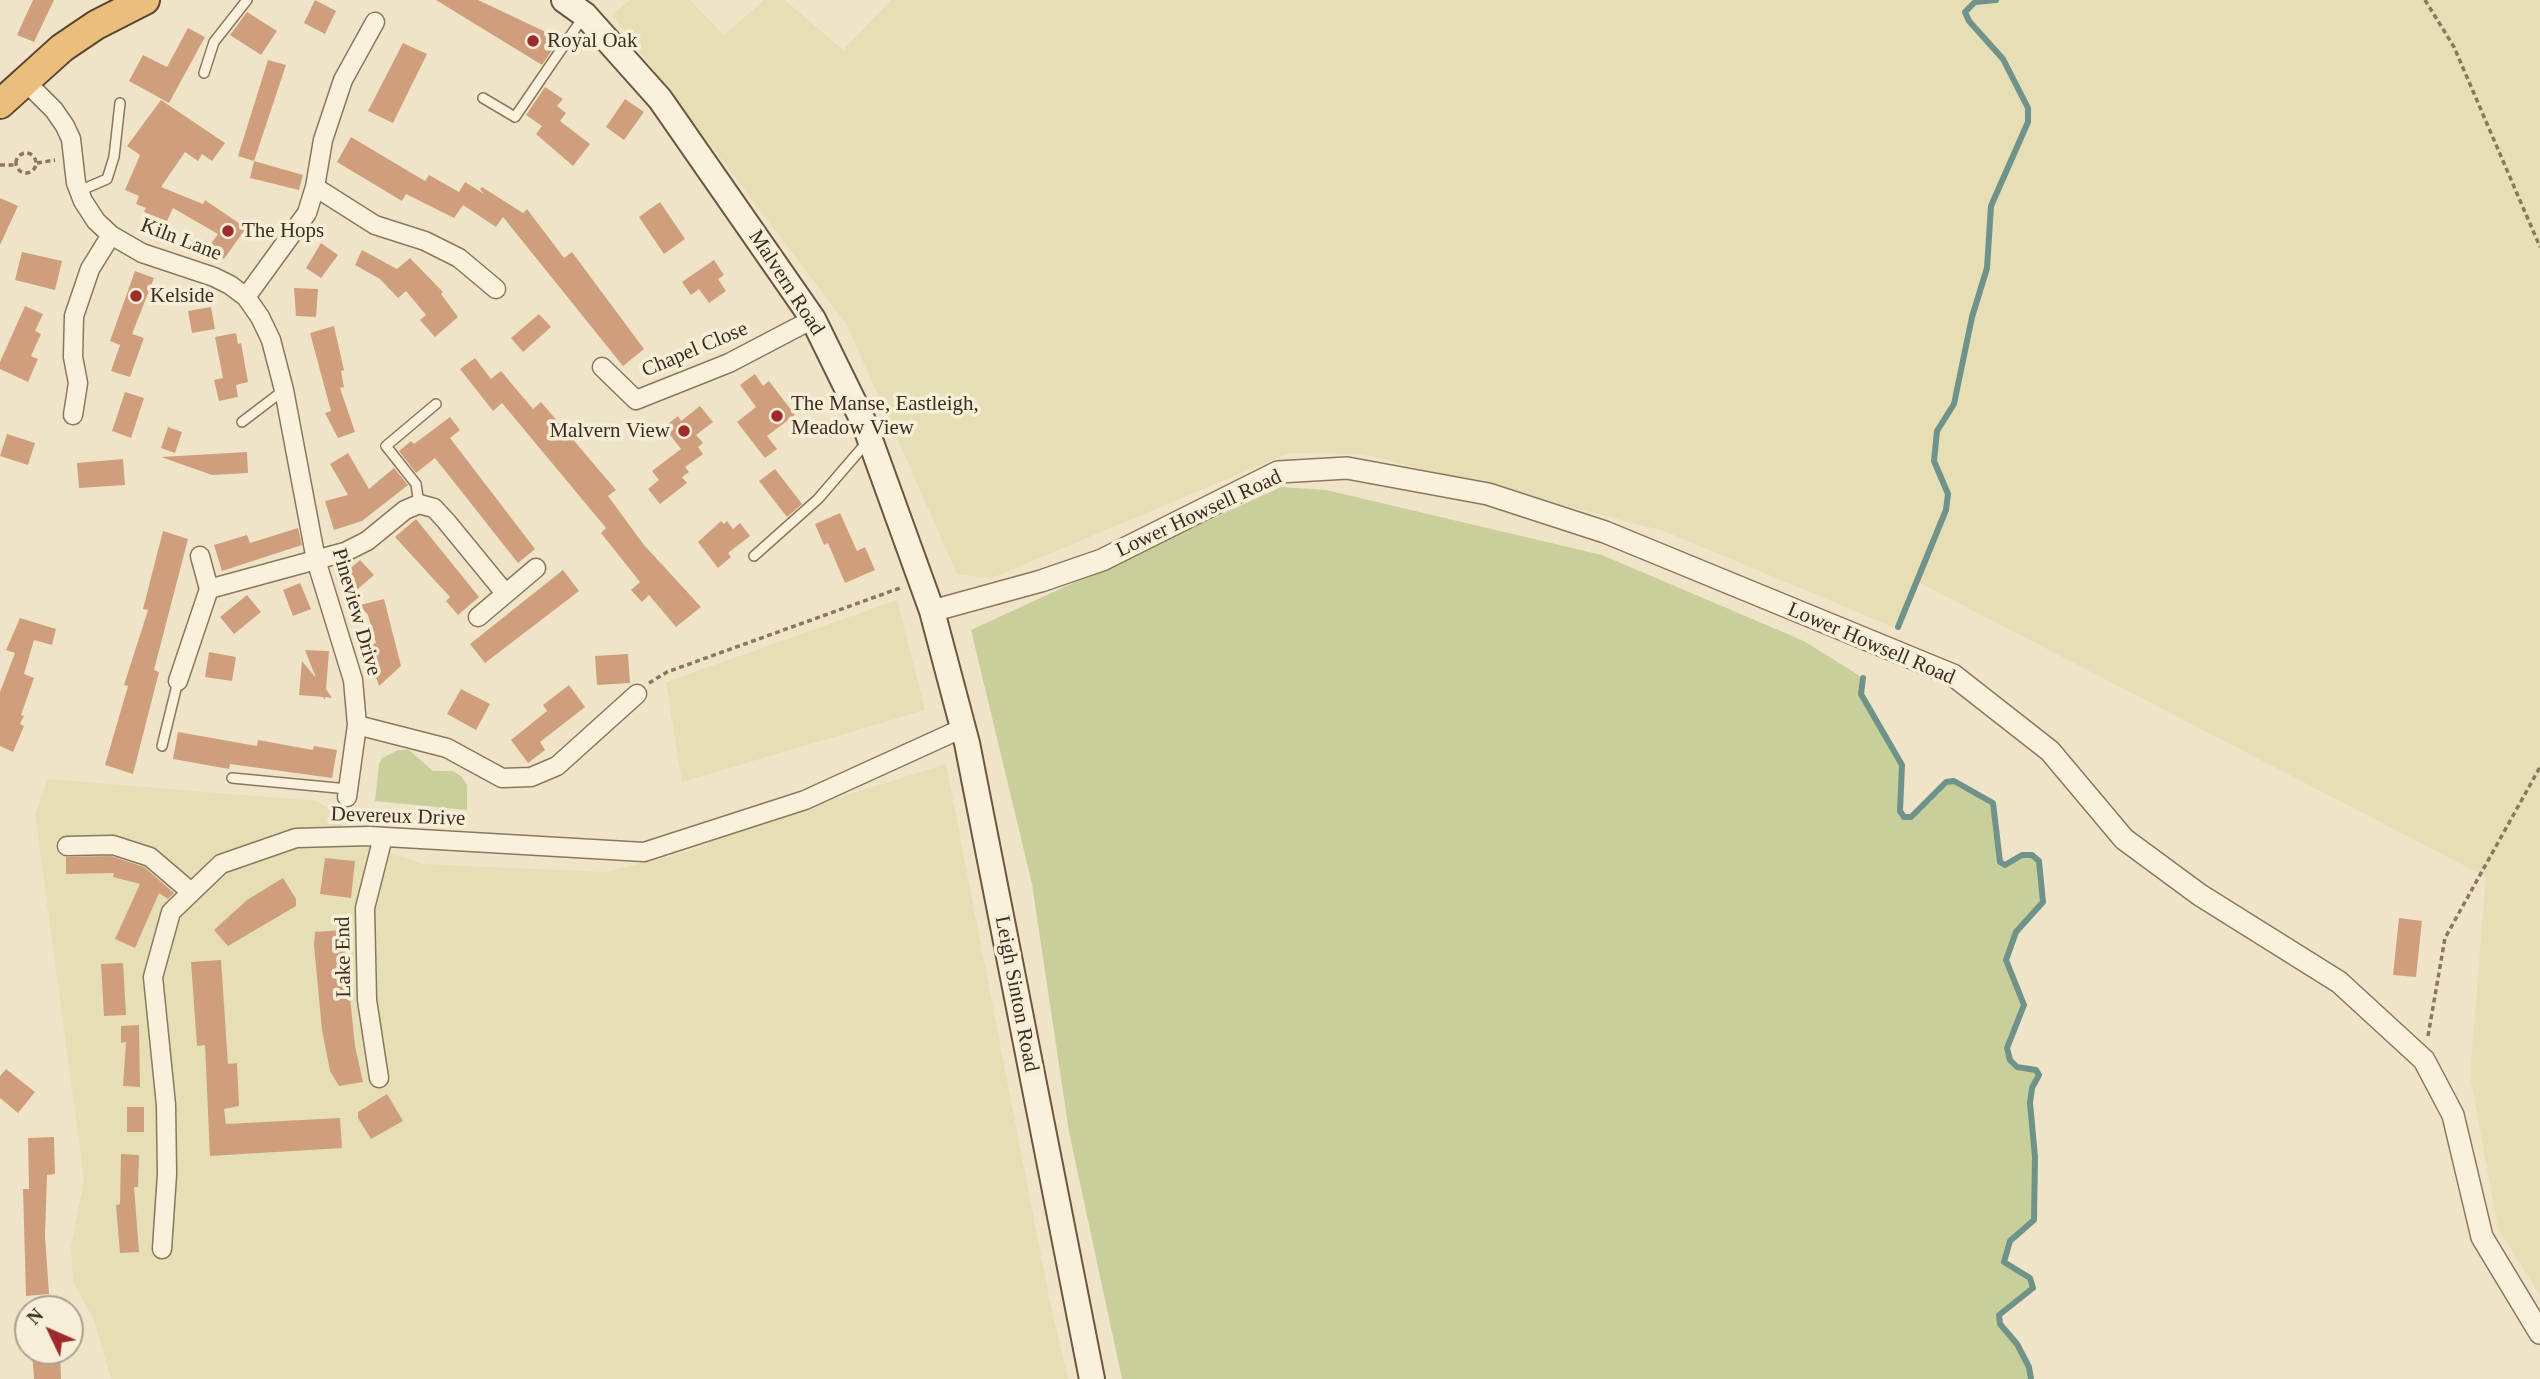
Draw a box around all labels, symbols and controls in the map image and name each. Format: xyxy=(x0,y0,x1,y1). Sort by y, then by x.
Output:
place label: Royal Oak xyxy=(547,28,637,54)
marker: Royal Oak xyxy=(525,33,541,49)
street label: Kiln Lane xyxy=(137,213,225,267)
place label: The Hops xyxy=(242,218,324,244)
marker: The Hops xyxy=(220,223,236,239)
street label: Malvern Road xyxy=(743,226,829,340)
place label: Kelside xyxy=(150,283,214,309)
marker: Kelside xyxy=(128,288,144,304)
street label: Chapel Close xyxy=(638,316,752,384)
place label: The Manse, Eastleigh, Meadow View xyxy=(791,391,979,441)
marker: The Manse, Eastleigh, Meadow View xyxy=(769,408,785,424)
place label: Malvern View xyxy=(549,418,670,444)
marker: Malvern View xyxy=(676,423,692,439)
street label: Lower Howsell Road xyxy=(1112,465,1286,563)
street label: Pineview Drive xyxy=(326,545,386,679)
street label: Lower Howsell Road xyxy=(1783,597,1959,691)
street label: Devereux Drive xyxy=(330,802,466,832)
street label: Leigh Sinton Road xyxy=(988,914,1044,1074)
street label: Lake End xyxy=(331,916,357,998)
north arrow xyxy=(14,1295,84,1365)
text: N xyxy=(23,1304,47,1329)

